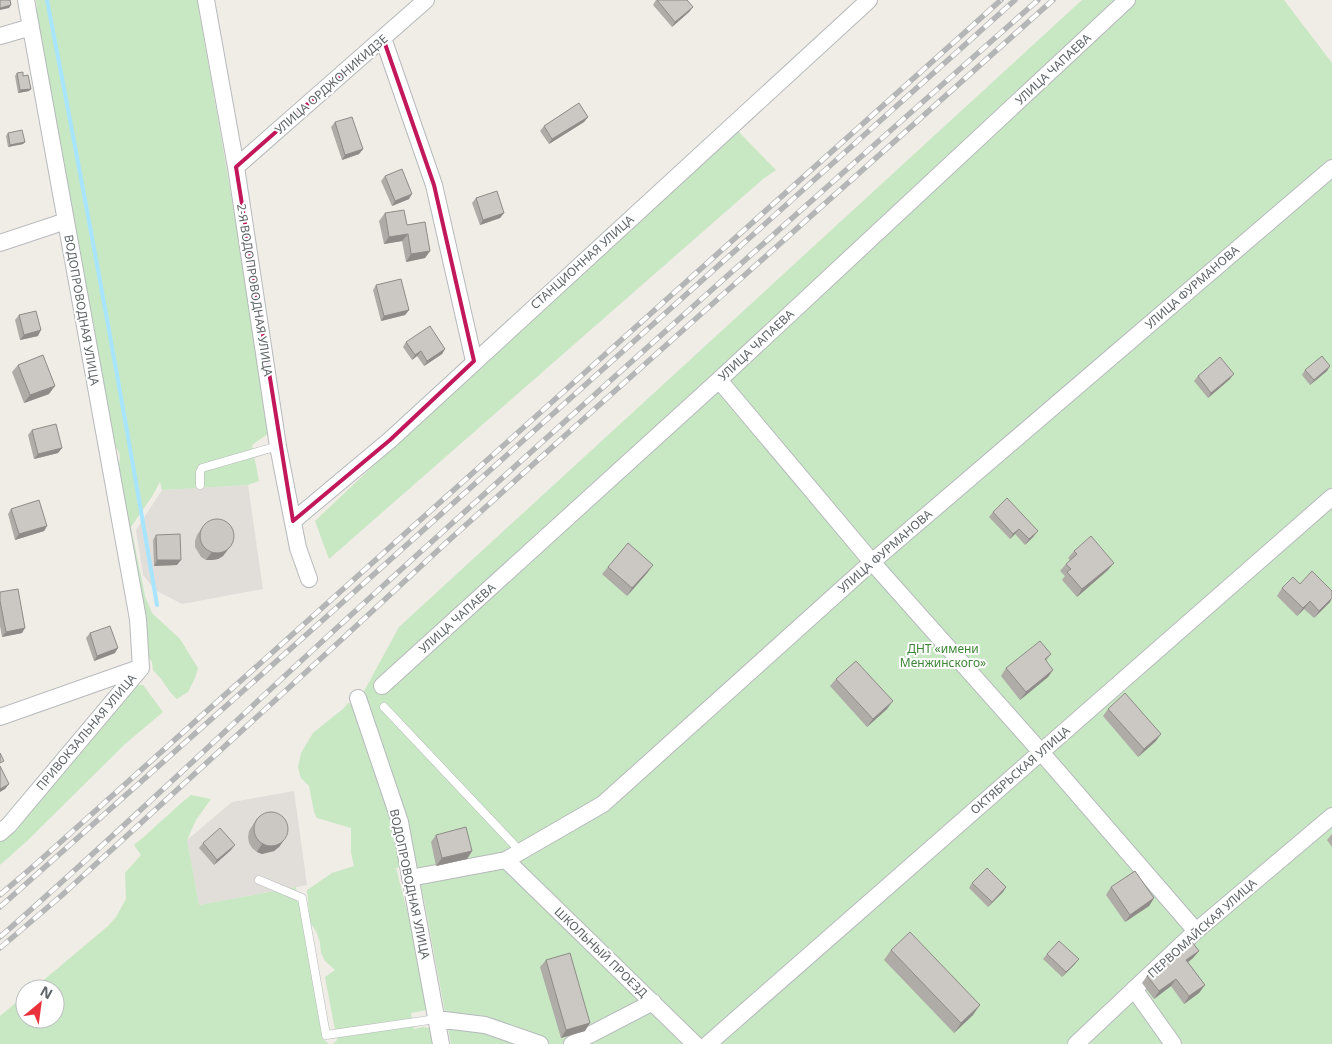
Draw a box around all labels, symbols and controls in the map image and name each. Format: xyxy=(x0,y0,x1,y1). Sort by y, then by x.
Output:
street label: УЛИЦА ЧАПАЕВА xyxy=(1011,29,1095,109)
street label: УЛИЦА ОРДЖОНИКИДЗЕ xyxy=(271,30,391,138)
street label: 2-Я ВОДОПРОВОДНАЯ УЛИЦА xyxy=(233,202,277,378)
street label: СТАНЦИОННАЯ УЛИЦА xyxy=(527,211,638,313)
street label: ВОДОПРОВОДНАЯ УЛИЦА xyxy=(60,233,104,387)
street label: УЛИЦА ФУРМАНОВА xyxy=(1141,241,1243,333)
street label: УЛИЦА ЧАПАЕВА xyxy=(714,305,798,385)
street label: УЛИЦА ФУРМАНОВА xyxy=(834,505,936,597)
street label: УЛИЦА ЧАПАЕВА xyxy=(415,579,499,657)
park label: ДНТ «имени Менжинского» xyxy=(900,640,986,671)
street label: ПРИВОКЗАЛЬНАЯ УЛИЦА xyxy=(32,670,140,794)
street label: ОКТЯБРЬСКАЯ УЛИЦА xyxy=(967,722,1074,818)
street label: ВОДОПРОВОДНАЯ УЛИЦА xyxy=(386,807,434,961)
street label: ПЕРВОМАЙСКАЯ УЛИЦА xyxy=(1144,874,1260,982)
street label: ШКОЛЬНЫЙ ПРОЕЗД xyxy=(551,903,651,1001)
north arrow xyxy=(15,979,65,1029)
text: N xyxy=(37,981,56,1003)

